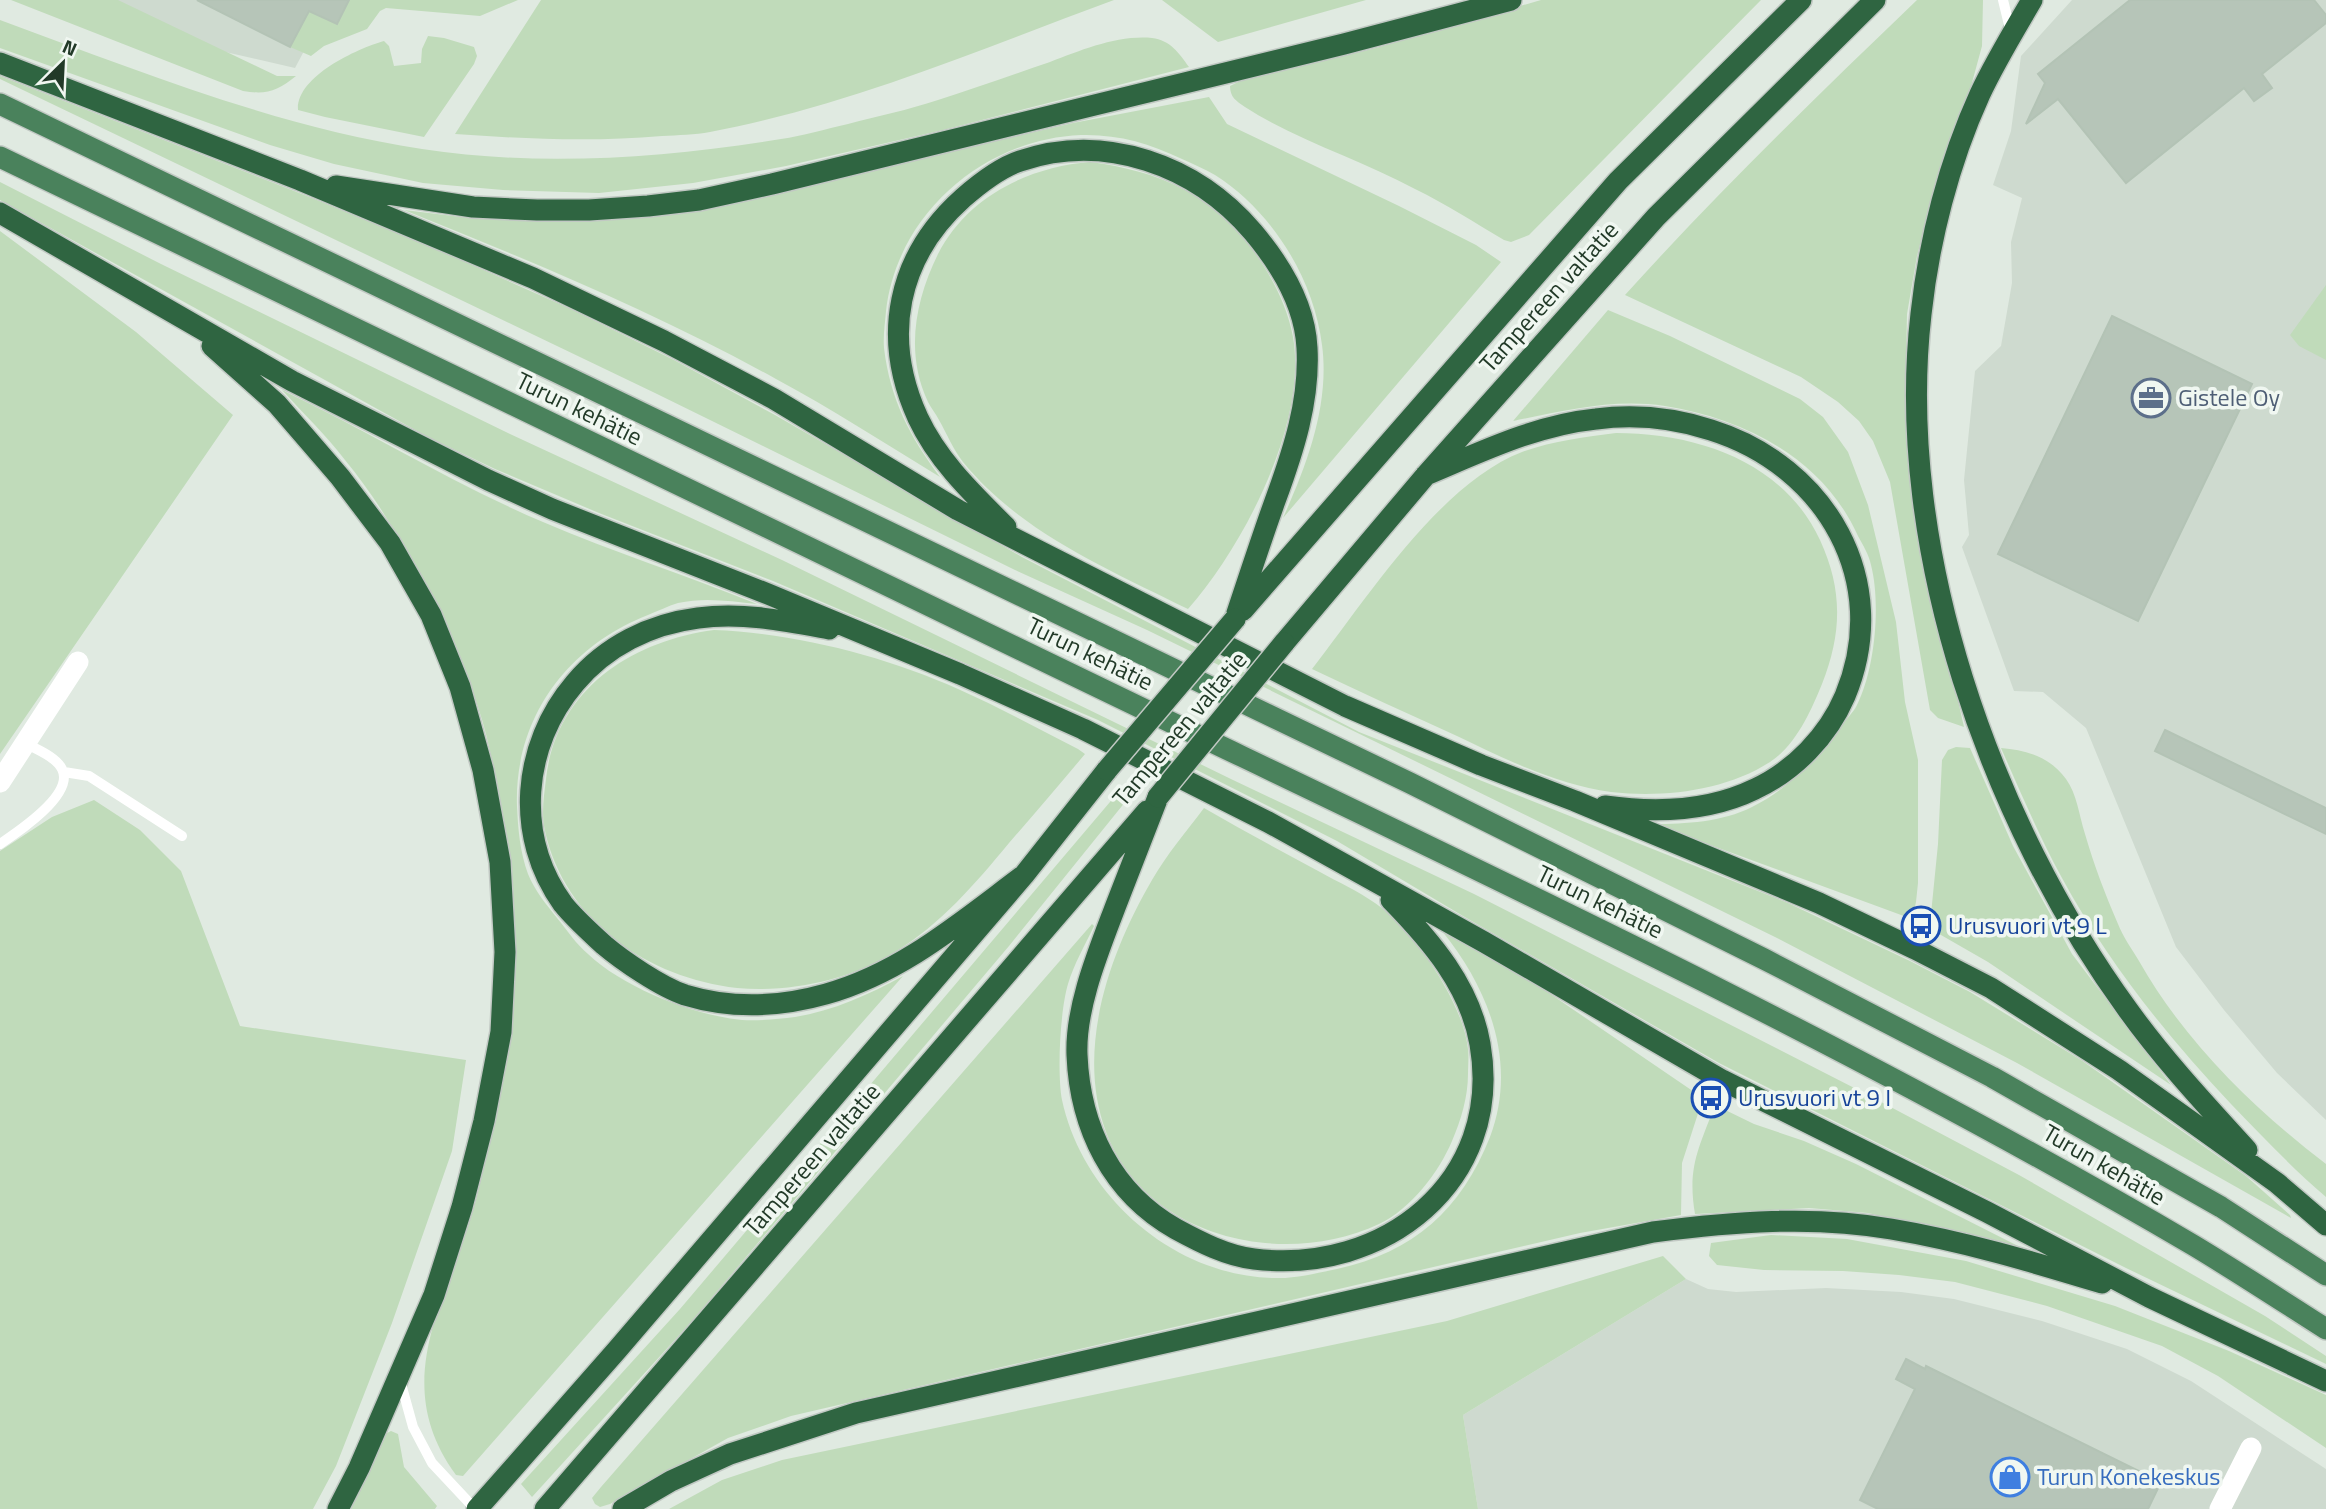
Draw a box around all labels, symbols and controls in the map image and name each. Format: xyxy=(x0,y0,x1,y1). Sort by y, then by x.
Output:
north arrow xyxy=(28,28,98,98)
text: N xyxy=(58,31,82,63)
street label: Tampereen valtatie xyxy=(1470,213,1626,380)
street label: Turun kehätie xyxy=(510,362,649,454)
office icon: Gistele Oy xyxy=(2130,377,2172,419)
place label: Gistele Oy xyxy=(2178,379,2281,415)
street label: Turun kehätie xyxy=(1021,607,1160,699)
street label: Tampereen valtatie xyxy=(1103,643,1255,814)
street label: Turun kehätie xyxy=(1531,855,1670,947)
bus stop icon: Urusvuori vt 9 L xyxy=(1900,905,1942,947)
place label: Urusvuori vt 9 L xyxy=(1948,907,2107,943)
street label: Tampereen valtatie xyxy=(734,1075,888,1244)
bus stop icon: Urusvuori vt 9 I xyxy=(1690,1077,1732,1119)
place label: Urusvuori vt 9 I xyxy=(1738,1079,1891,1115)
street label: Turun kehätie xyxy=(2036,1114,2173,1214)
shop icon: Turun Konekeskus xyxy=(1989,1456,2031,1498)
place label: Turun Konekeskus xyxy=(2037,1458,2220,1494)

